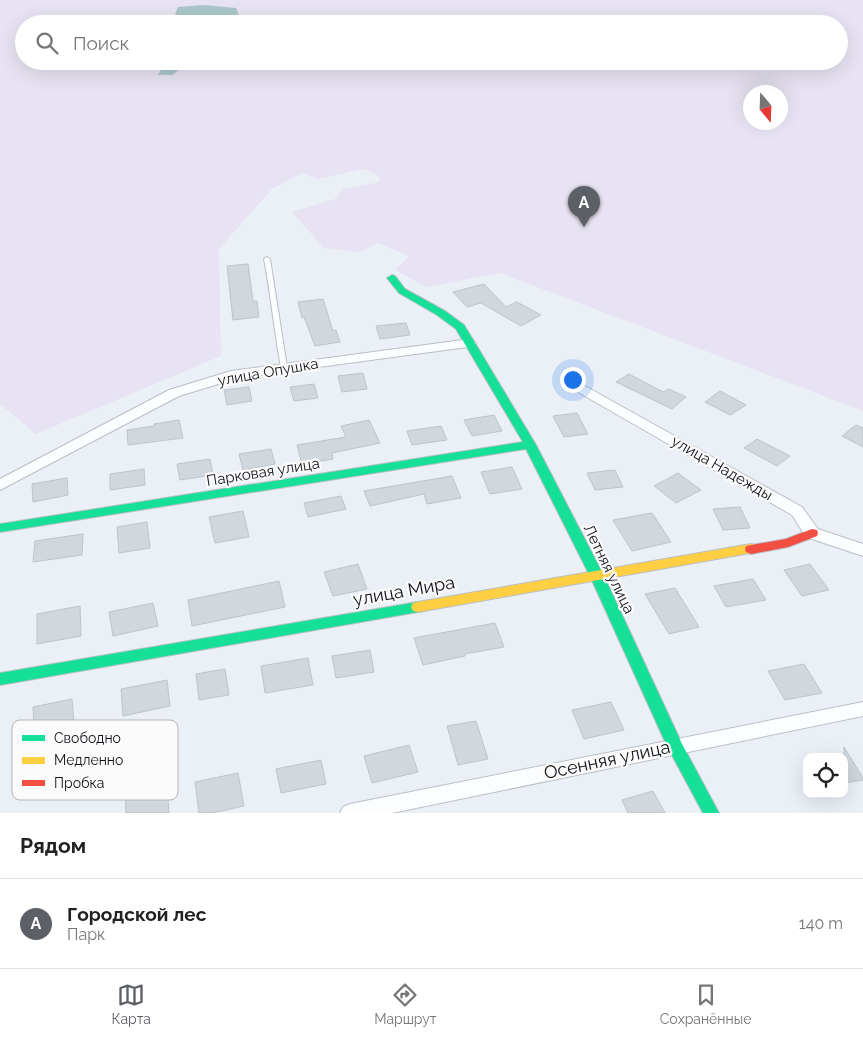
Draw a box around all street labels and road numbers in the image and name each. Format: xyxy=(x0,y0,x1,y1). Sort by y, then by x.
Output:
street label: улица Опушка xyxy=(216,354,320,390)
street label: улица Надежды xyxy=(668,432,776,504)
street label: Парковая улица xyxy=(205,454,321,490)
street label: Летняя улица xyxy=(580,521,638,617)
street label: улица Мира xyxy=(351,571,456,610)
street label: Осенняя улица xyxy=(542,736,672,783)

